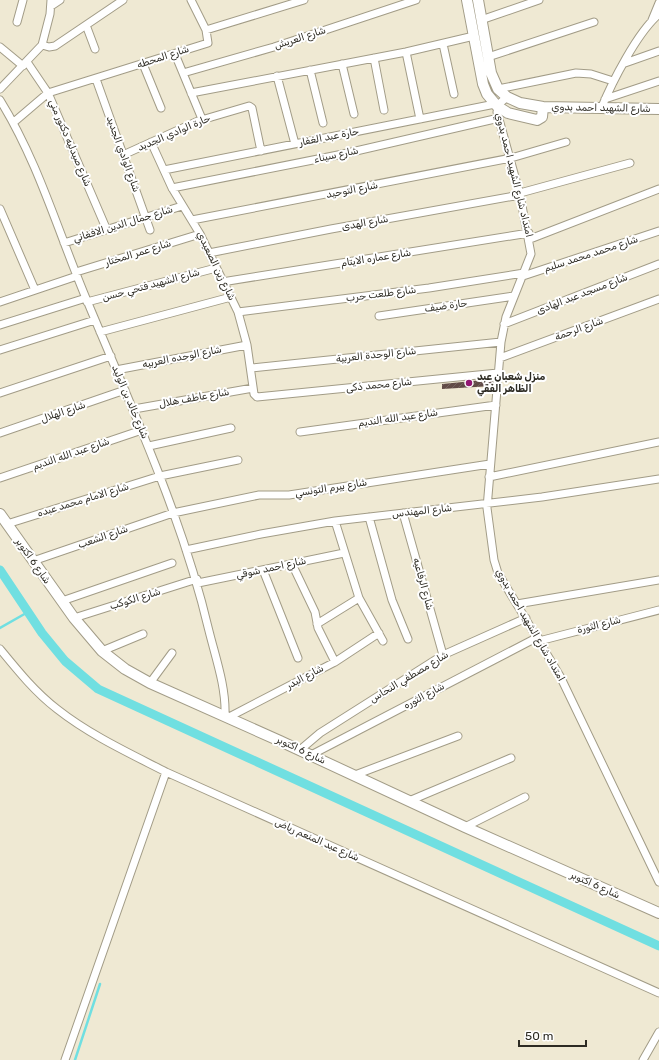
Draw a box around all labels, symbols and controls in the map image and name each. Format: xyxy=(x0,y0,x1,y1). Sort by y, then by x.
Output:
street label: شارع العريش xyxy=(273,24,328,53)
street label: شارع المحطه xyxy=(135,43,191,72)
street label: شارع صيدليه دكتور مني xyxy=(44,98,94,189)
street label: شارع الشهيد احمد بدوي xyxy=(551,101,651,116)
street label: حارة الوادي الجديد xyxy=(136,112,213,155)
street label: امتداد شارع الشهيد احمد بدوي xyxy=(492,112,535,239)
street label: شارع الوادي الجديد xyxy=(103,114,142,194)
street label: حارة عبد الغفار xyxy=(297,125,360,149)
street label: شارع سيناء xyxy=(313,144,360,167)
street label: شارع التوحيد xyxy=(325,179,379,202)
street label: شارع جمال الدين الافغاني xyxy=(72,203,175,247)
street label: شارع الهدى xyxy=(341,213,389,234)
street label: شارع زين الصعيدي xyxy=(193,229,238,303)
street label: شارع محمد محمد سليم xyxy=(543,233,640,276)
street label: شارع عمر المختار xyxy=(103,237,173,270)
street label: شارع عماره الايتام xyxy=(340,247,412,270)
street label: شارع الشهيد فتحي حسن xyxy=(101,266,202,306)
street label: شارع مسجد عبد الهادى xyxy=(535,271,630,318)
street label: شارع طلعت حرب xyxy=(345,284,417,305)
street label: حارة ضيف xyxy=(424,297,468,315)
street label: شارع الرحمة xyxy=(553,315,605,344)
street label: شارع الوحده العربيه xyxy=(141,343,223,372)
street label: شارع الوحدة العربية xyxy=(335,345,417,366)
street label: شارع خالد بن الوليد xyxy=(108,363,151,441)
place label: منزل شعبان عبد الظاهر الفقي xyxy=(477,371,545,397)
street label: شارع محمد ذكى xyxy=(345,376,413,395)
marker: منزل شعبان عبد الظاهر الفقي xyxy=(464,378,474,388)
street label: شارع عاطف هلال xyxy=(158,386,230,411)
street label: شارع الهلال xyxy=(39,399,87,426)
street label: شارع عبد الله النديم xyxy=(357,406,439,431)
street label: شارع عبد الله النديم xyxy=(31,435,111,474)
street label: شارع بيرم التونسي xyxy=(294,476,368,502)
street label: شارع الامام محمد عبده xyxy=(36,480,130,521)
street label: شارع المهندس xyxy=(391,502,453,521)
street label: شارع الشعب xyxy=(76,523,130,552)
street label: شارع 6 اكتوبر xyxy=(11,535,53,587)
street label: شارع احمد شوقي xyxy=(235,555,308,583)
street label: شارع الرفاعيه xyxy=(409,556,436,612)
street label: امتداد شارع الشهيد احمد بدوي xyxy=(492,567,567,684)
street label: شارع الكوكب xyxy=(108,586,162,613)
street label: شارع الثورة xyxy=(576,614,622,637)
street label: شارع مصطفي النحاس xyxy=(367,649,452,707)
street label: شارع البدر xyxy=(283,662,326,693)
street label: شارع الثوره xyxy=(401,680,447,713)
street label: شارع 6 اكتوبر xyxy=(273,733,328,768)
street label: شارع عبد المنعم رياض xyxy=(273,816,361,865)
street label: شارع 6 اكتوبر xyxy=(567,868,622,902)
scale bar xyxy=(519,1022,586,1048)
text: 50 m xyxy=(525,1029,553,1043)

